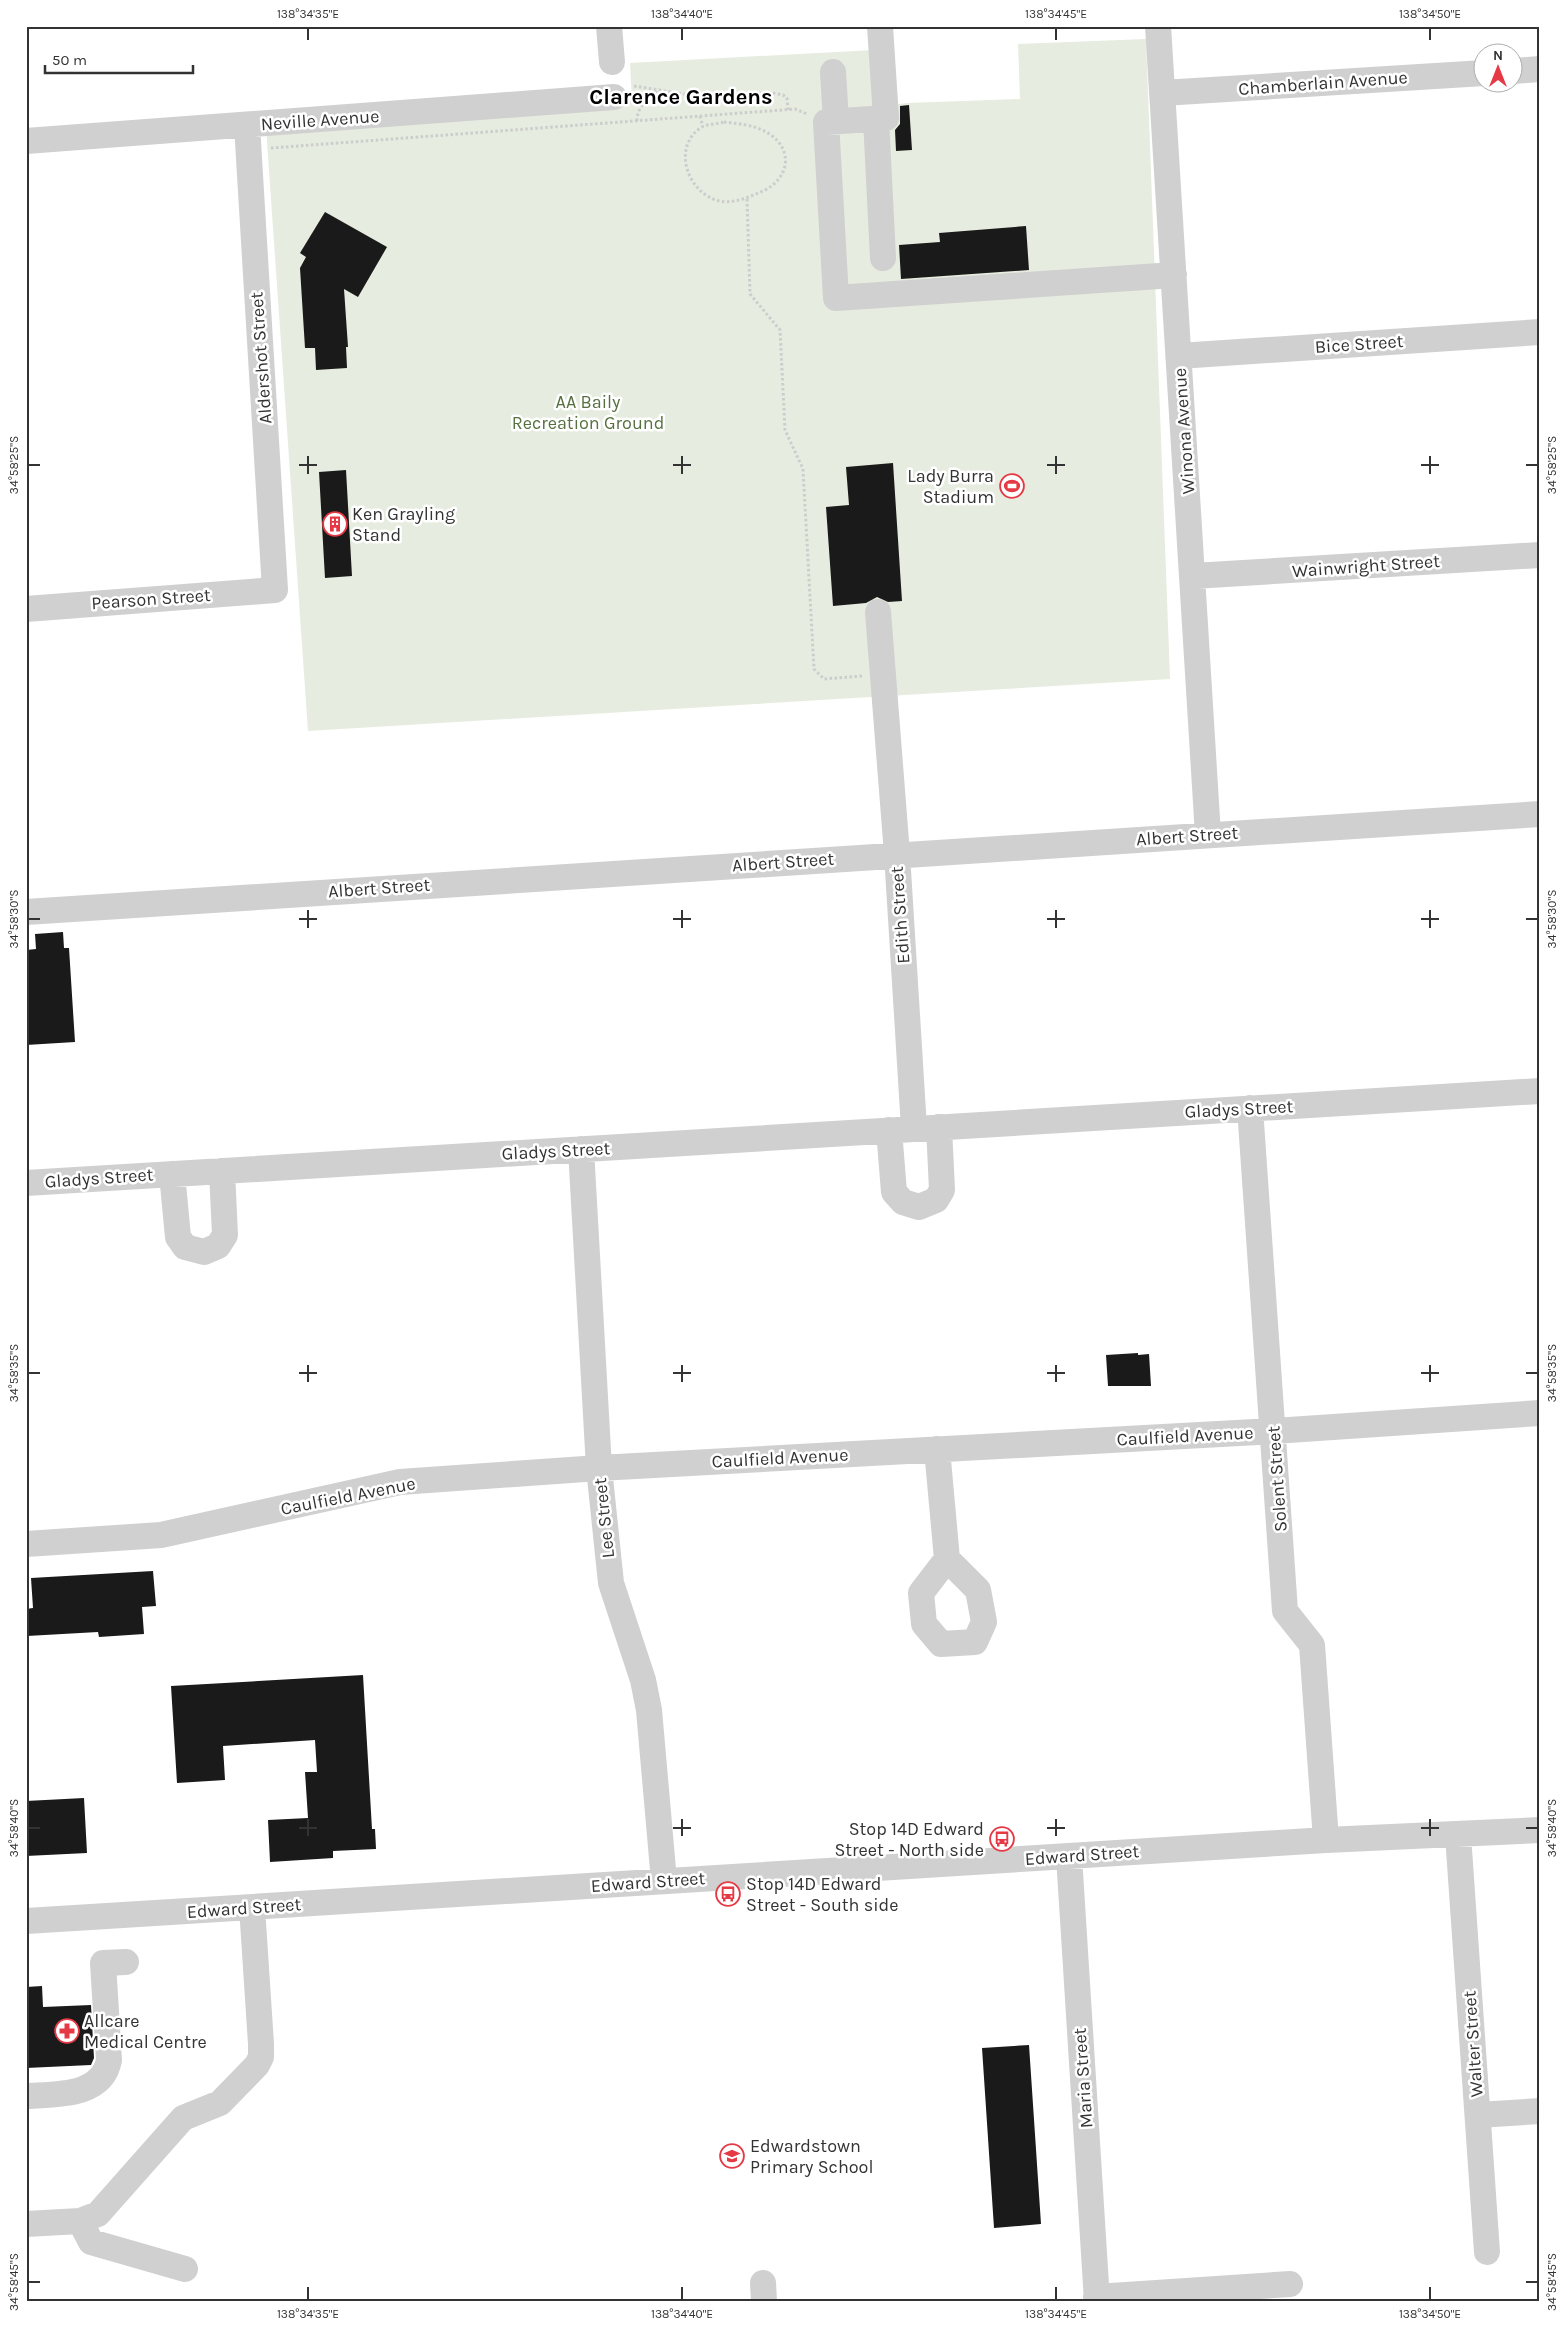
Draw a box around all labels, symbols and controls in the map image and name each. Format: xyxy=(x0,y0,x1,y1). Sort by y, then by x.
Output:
text: 138°34'35"E xyxy=(277,7,339,21)
text: 138°34'40"E xyxy=(651,7,713,21)
text: 138°34'45"E xyxy=(1025,7,1087,21)
text: 138°34'50"E xyxy=(1399,7,1461,21)
scale bar xyxy=(45,42,192,74)
north arrow xyxy=(1474,42,1524,92)
text: N xyxy=(1493,47,1503,64)
text: 50 m xyxy=(52,51,87,69)
street label: Chamberlain Avenue xyxy=(1238,66,1408,100)
district label: Clarence Gardens xyxy=(589,84,773,110)
street label: Neville Avenue xyxy=(260,105,380,135)
street label: Aldershot Street xyxy=(245,291,277,425)
street label: Bice Street xyxy=(1314,330,1404,358)
street label: Winona Avenue xyxy=(1169,367,1199,495)
park label: AA Baily Recreation Ground xyxy=(512,391,664,434)
text: 34°58'25"S xyxy=(7,436,21,494)
text: 34°58'25"S xyxy=(1545,436,1559,494)
place label: Lady Burra Stadium xyxy=(907,465,994,508)
sports icon: Lady Burra Stadium xyxy=(999,473,1025,499)
place label: Ken Grayling Stand xyxy=(352,503,455,546)
building icon: Ken Grayling Stand xyxy=(322,511,348,537)
street label: Wainwright Street xyxy=(1291,550,1441,582)
street label: Pearson Street xyxy=(91,584,212,614)
street label: Albert Street xyxy=(1135,821,1239,851)
street label: Albert Street xyxy=(731,847,835,877)
street label: Edith Street xyxy=(886,865,914,964)
street label: Albert Street xyxy=(327,873,431,903)
text: 34°58'30"S xyxy=(7,890,21,948)
text: 34°58'30"S xyxy=(1545,890,1559,948)
street label: Gladys Street xyxy=(1184,1095,1294,1123)
street label: Gladys Street xyxy=(501,1137,611,1165)
street label: Gladys Street xyxy=(44,1163,154,1193)
text: 34°58'35"S xyxy=(7,1344,21,1402)
text: 34°58'35"S xyxy=(1545,1344,1559,1402)
street label: Caulfield Avenue xyxy=(1116,1421,1254,1451)
street label: Solent Street xyxy=(1262,1425,1292,1533)
street label: Caulfield Avenue xyxy=(711,1443,849,1473)
street label: Caulfield Avenue xyxy=(279,1472,417,1520)
street label: Lee Street xyxy=(589,1477,619,1559)
text: 34°58'40"S xyxy=(7,1799,21,1857)
text: 34°58'40"S xyxy=(1545,1799,1559,1857)
place label: Stop 14D Edward Street - North side xyxy=(834,1818,984,1861)
bus stop icon: Stop 14D Edward Street - North side xyxy=(989,1826,1015,1852)
street label: Edward Street xyxy=(1024,1840,1140,1870)
street label: Edward Street xyxy=(590,1867,706,1897)
place label: Stop 14D Edward Street - South side xyxy=(746,1873,898,1916)
bus stop icon: Stop 14D Edward Street - South side xyxy=(715,1881,741,1907)
street label: Edward Street xyxy=(186,1893,302,1923)
street label: Walter Street xyxy=(1458,1990,1488,2098)
place label: Allcare Medical Centre xyxy=(84,2010,207,2053)
pharmacy icon: Allcare Medical Centre xyxy=(54,2018,80,2044)
street label: Maria Street xyxy=(1069,2027,1097,2129)
place label: Edwardstown Primary School xyxy=(750,2135,874,2178)
school or university icon: Edwardstown Primary School xyxy=(719,2143,745,2169)
text: 34°58'45"S xyxy=(7,2253,21,2311)
text: 34°58'45"S xyxy=(1545,2253,1559,2311)
text: 138°34'35"E xyxy=(277,2307,339,2321)
text: 138°34'40"E xyxy=(651,2307,713,2321)
text: 138°34'45"E xyxy=(1025,2307,1087,2321)
text: 138°34'50"E xyxy=(1399,2307,1461,2321)

